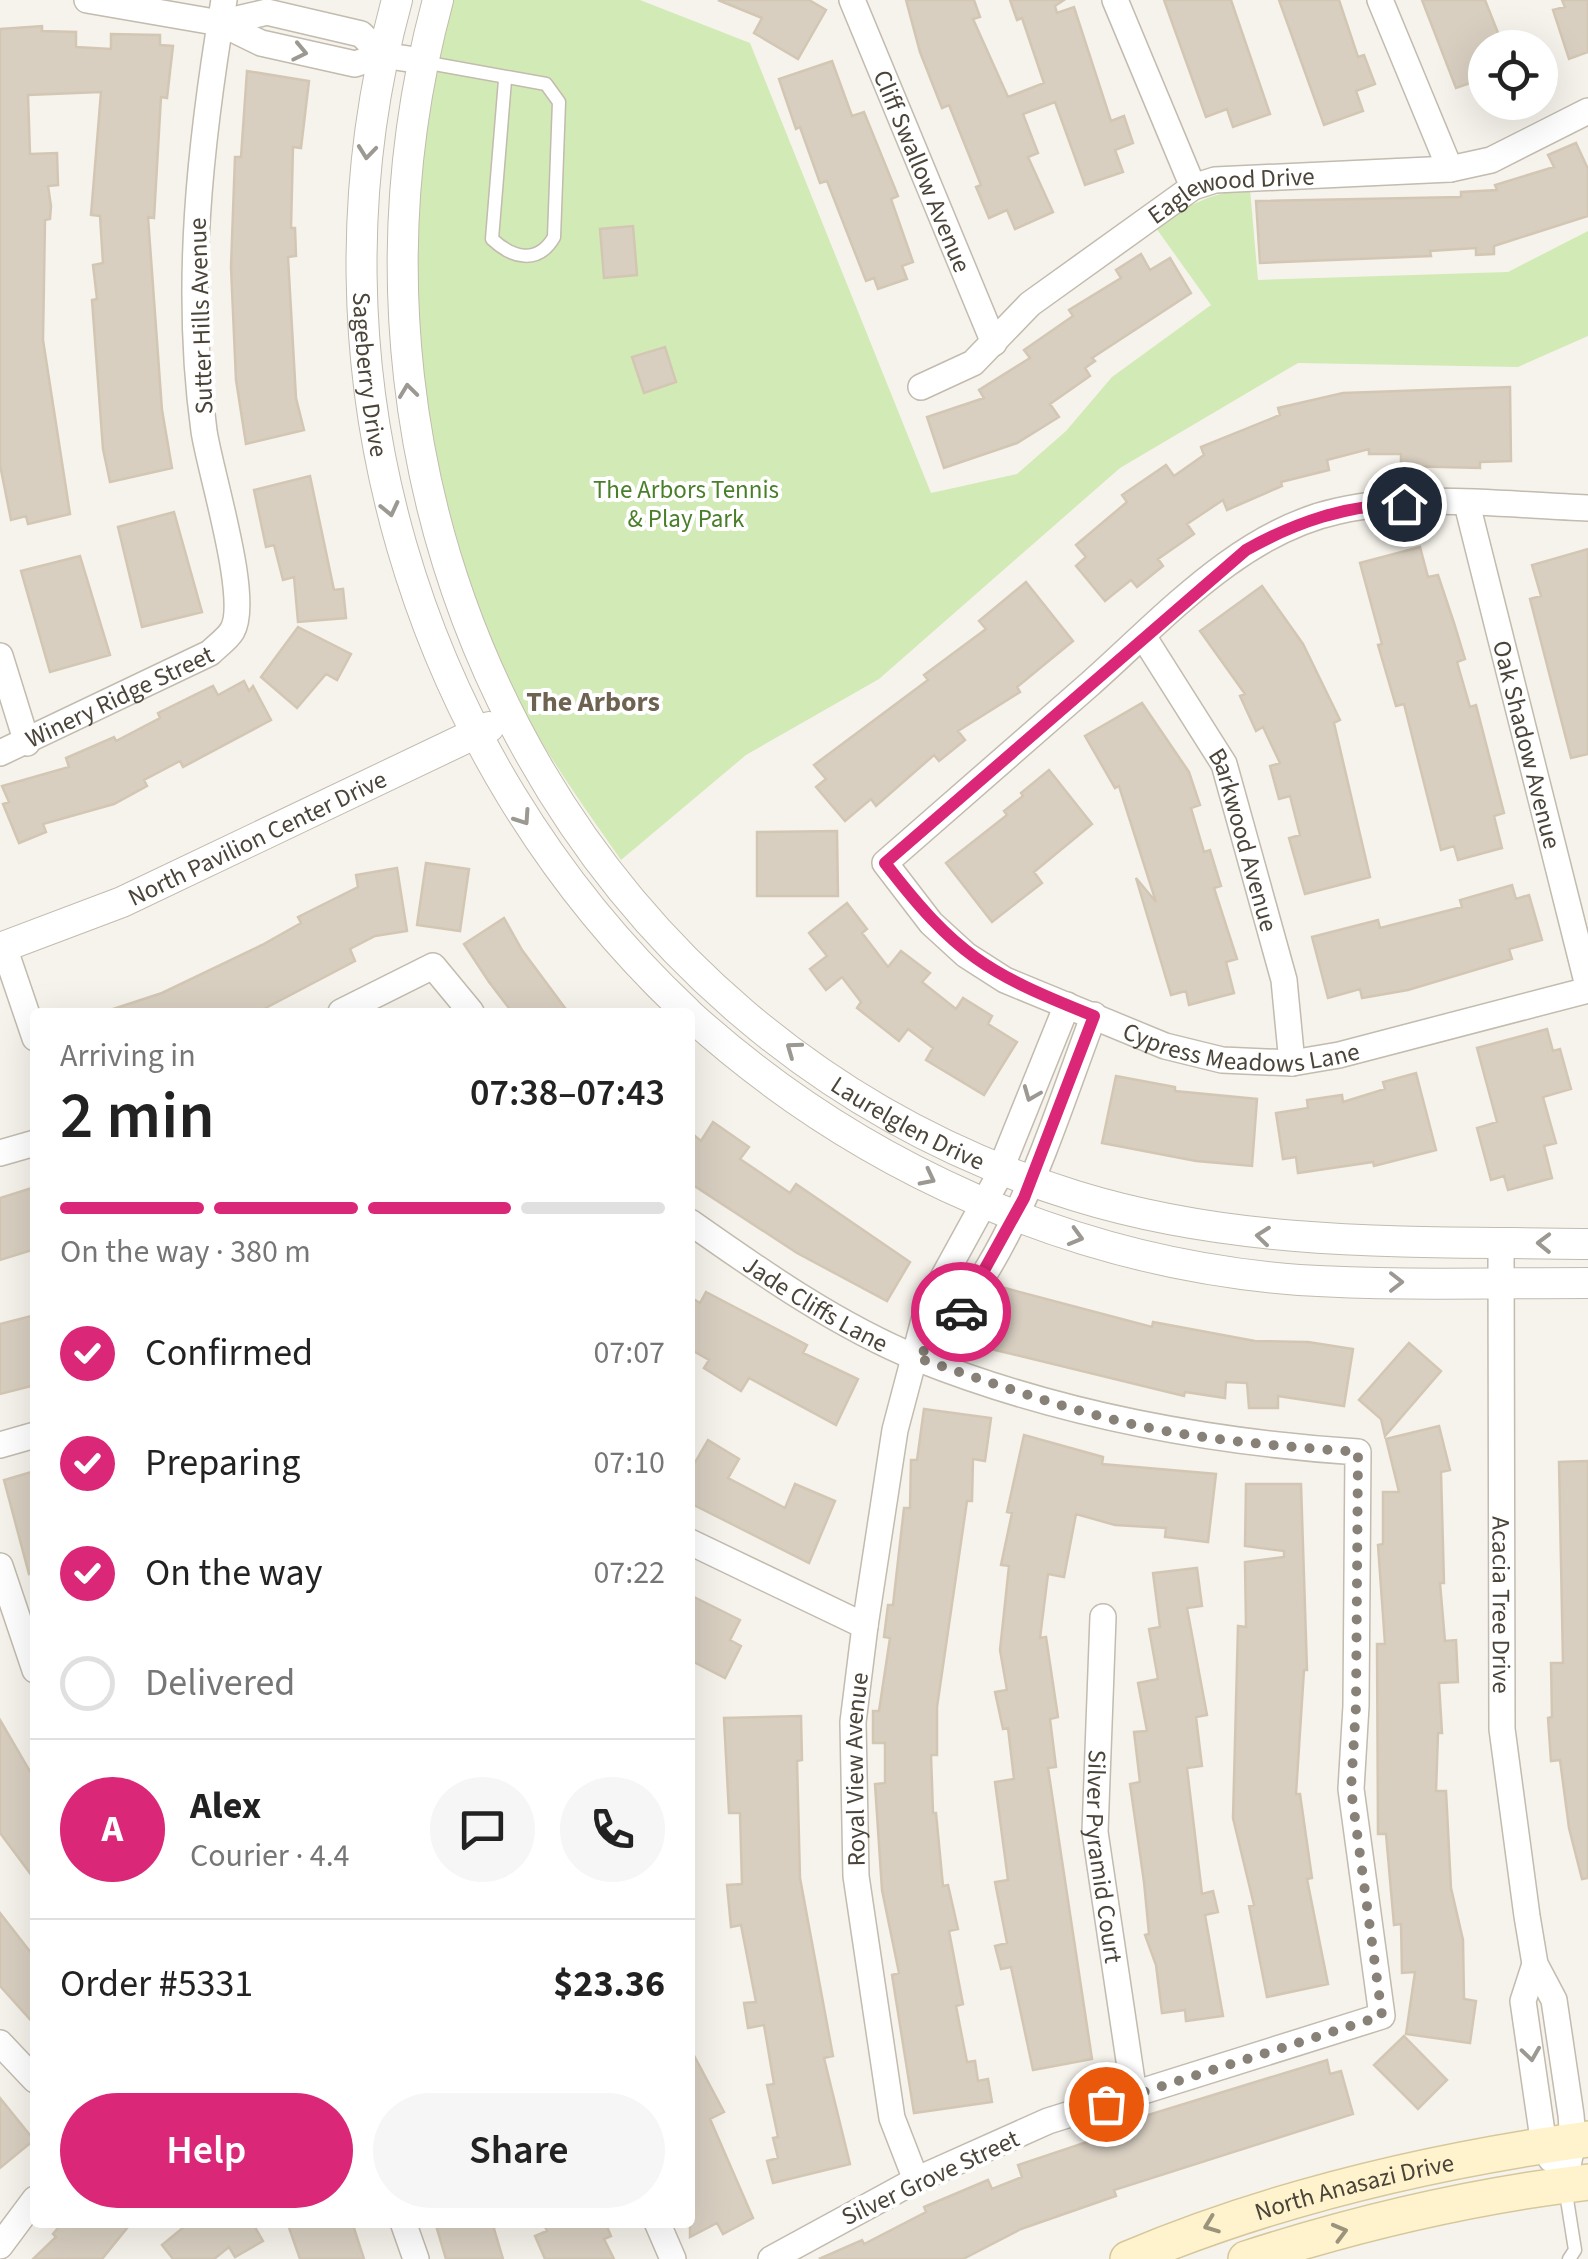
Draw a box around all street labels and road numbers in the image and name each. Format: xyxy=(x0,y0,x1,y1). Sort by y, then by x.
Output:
street label: Cliff Swallow Avenue xyxy=(864,64,980,278)
street label: Eaglewood Drive xyxy=(1140,158,1315,233)
street label: Sutter Hills Avenue xyxy=(180,217,222,415)
street label: Sageberry Drive xyxy=(343,291,397,460)
street label: Winery Ridge Street xyxy=(20,637,220,757)
street label: Oak Shadow Avenue xyxy=(1483,637,1570,853)
street label: Barkwood Avenue xyxy=(1199,741,1287,936)
street label: North Pavilion Center Drive xyxy=(122,761,393,916)
street label: Cypress Meadows Lane xyxy=(1117,1014,1364,1082)
street label: Laurelglen Drive xyxy=(824,1068,990,1180)
street label: Jade Cliffs Lane xyxy=(735,1247,894,1362)
street label: Acacia Tree Drive xyxy=(1483,1516,1519,1694)
street label: Royal View Avenue xyxy=(836,1670,878,1867)
street label: Silver Pyramid Court xyxy=(1076,1749,1131,1966)
street label: Silver Grove Street xyxy=(836,2121,1026,2235)
street label: North Anasazi Drive xyxy=(1250,2145,1457,2230)

